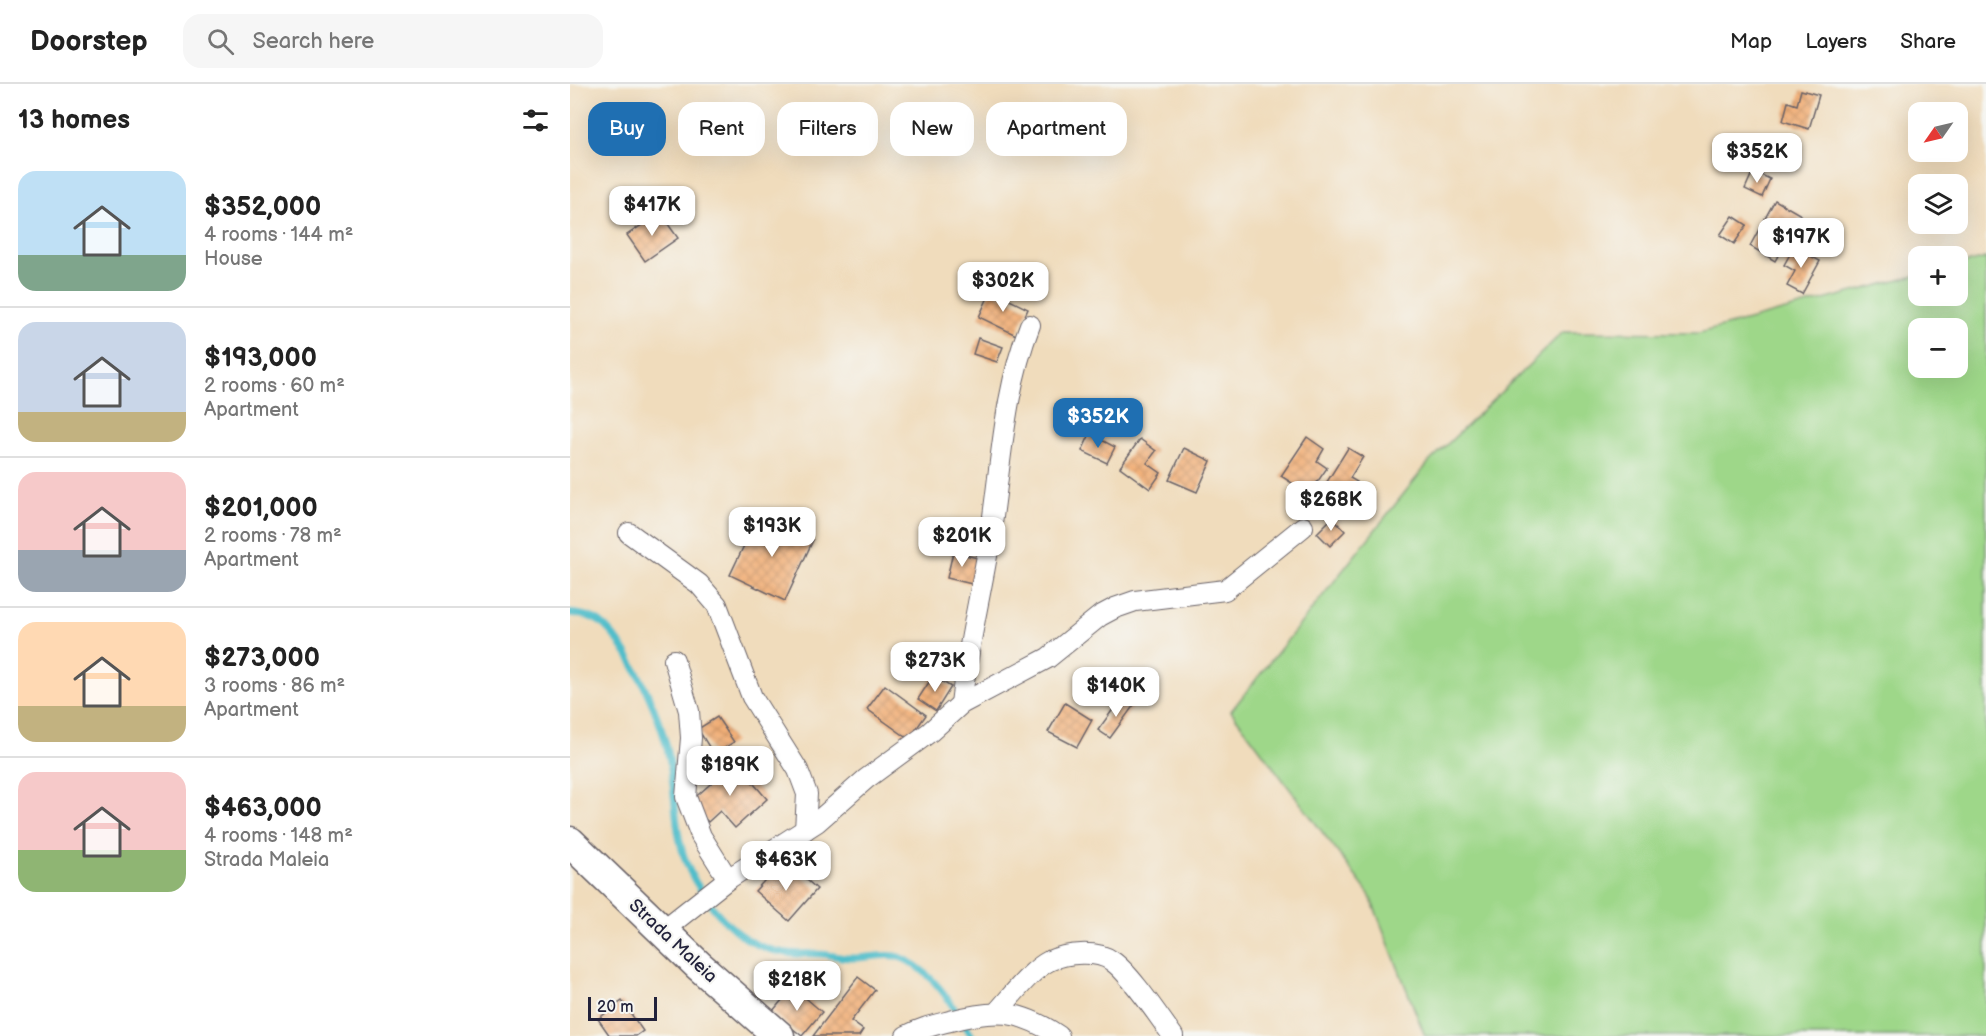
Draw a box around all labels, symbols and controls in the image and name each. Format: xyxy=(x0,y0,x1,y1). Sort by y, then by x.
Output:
search box xyxy=(183,14,603,68)
text: Doorstep xyxy=(30,25,147,58)
icon: search xyxy=(204,25,237,58)
text: Search here xyxy=(252,28,374,55)
text: Map xyxy=(1730,29,1772,54)
text: Layers xyxy=(1805,29,1867,54)
text: Share xyxy=(1900,29,1956,54)
chip: Buy xyxy=(588,102,666,156)
chip: Rent xyxy=(678,102,765,156)
chip: Filters xyxy=(777,102,878,156)
chip: New xyxy=(890,102,974,156)
chip: Apartment xyxy=(986,102,1127,156)
north arrow xyxy=(1908,102,1968,162)
map controls xyxy=(1908,102,1968,378)
icon: filters xyxy=(519,104,552,137)
text: 13 homes xyxy=(18,105,130,136)
pin: $352K xyxy=(1715,133,1799,184)
text: $352K xyxy=(1726,140,1788,164)
button: layers xyxy=(1908,174,1968,234)
pin: $417K xyxy=(610,186,694,237)
text: $352,000 xyxy=(204,192,321,223)
text: $417K xyxy=(623,193,681,217)
icon: home xyxy=(66,195,138,267)
pin: $197K xyxy=(1759,218,1843,269)
text: 4 rooms · 144 m² xyxy=(204,223,353,247)
text: $197K xyxy=(1772,225,1830,249)
button: + xyxy=(1908,246,1968,306)
text: House xyxy=(204,247,263,271)
pin: $302K xyxy=(961,262,1045,313)
text: $302K xyxy=(972,269,1034,293)
button: − xyxy=(1908,318,1968,378)
text: $193,000 xyxy=(204,343,317,374)
icon: home xyxy=(66,346,138,418)
text: 2 rooms · 60 m² xyxy=(204,374,345,398)
text: Apartment xyxy=(204,398,299,422)
pin: $352K xyxy=(1056,398,1140,449)
text: $352K xyxy=(1067,405,1129,429)
pin: $268K xyxy=(1289,481,1373,532)
text: $268K xyxy=(1300,488,1362,512)
text: $201,000 xyxy=(204,493,318,524)
icon: home xyxy=(66,496,138,568)
pin: $193K xyxy=(730,507,814,558)
text: $193K xyxy=(743,514,801,538)
pin: $201K xyxy=(920,517,1004,568)
text: 2 rooms · 78 m² xyxy=(204,524,342,548)
text: $201K xyxy=(932,524,992,548)
text: Apartment xyxy=(204,548,299,572)
pin: $273K xyxy=(893,642,977,693)
text: $273,000 xyxy=(204,643,320,674)
icon: home xyxy=(66,646,138,718)
text: $273K xyxy=(905,649,965,673)
pin: $140K xyxy=(1074,667,1158,718)
text: 3 rooms · 86 m² xyxy=(204,674,345,698)
text: $140K xyxy=(1086,674,1146,698)
text: Apartment xyxy=(204,698,299,722)
pin: $189K xyxy=(688,746,772,797)
text: $189K xyxy=(701,753,759,777)
text: $463,000 xyxy=(204,793,322,824)
icon: home xyxy=(66,796,138,868)
text: 4 rooms · 148 m² xyxy=(204,824,353,848)
pin: $463K xyxy=(744,841,828,892)
text: Strada Maleia xyxy=(204,848,329,872)
text: $463K xyxy=(755,848,817,872)
street label: Strada Maleia xyxy=(625,895,721,987)
pin: $218K xyxy=(755,961,839,1012)
text: $218K xyxy=(768,968,826,992)
scale bar xyxy=(588,994,657,1022)
text: 20 m xyxy=(597,998,633,1017)

